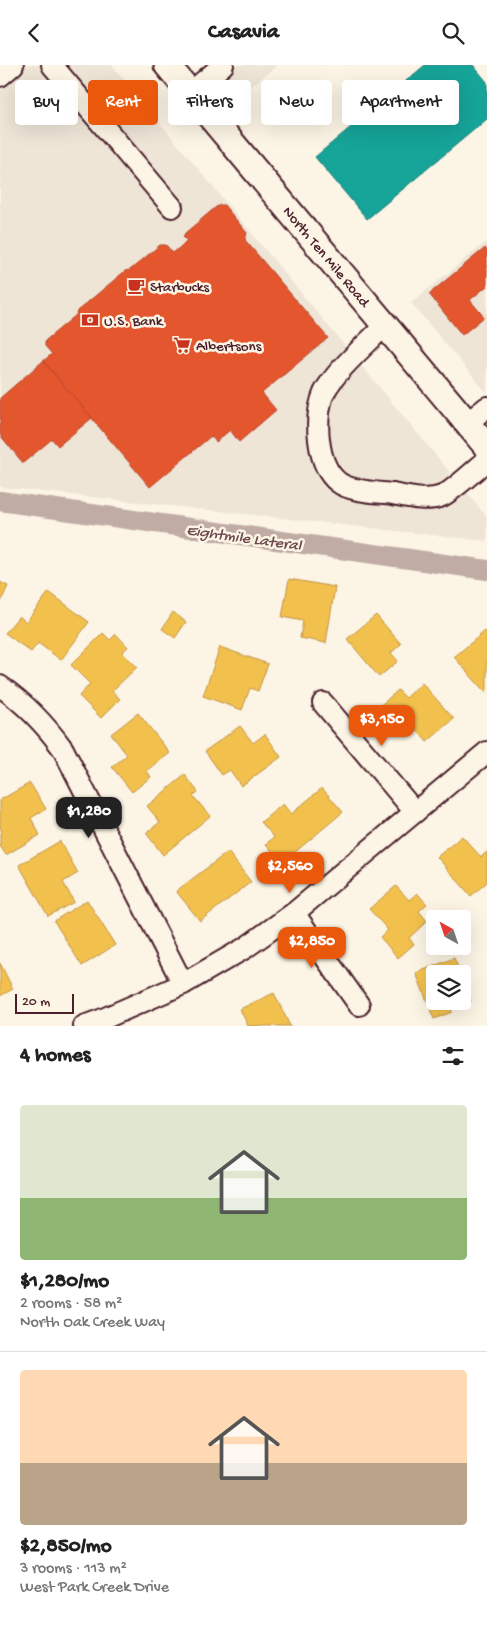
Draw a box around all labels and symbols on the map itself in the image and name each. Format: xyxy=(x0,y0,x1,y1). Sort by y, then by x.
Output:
street label: North Ten Mile Road xyxy=(278,203,374,312)
cafe icon: Starbucks xyxy=(126,276,146,296)
place label: Starbucks xyxy=(150,279,209,297)
bank icon: U.S. Bank xyxy=(80,310,100,330)
place label: U.S. Bank xyxy=(104,313,164,331)
supermarket icon: Albertsons xyxy=(172,335,192,355)
place label: Albertsons xyxy=(196,338,262,356)
water label: Eightmile Lateral xyxy=(185,522,304,557)
pin: $3,150 xyxy=(341,705,423,747)
pin: $1,280 xyxy=(48,797,130,839)
pin: $2,560 xyxy=(249,851,331,894)
north arrow xyxy=(426,910,471,955)
pin: $2,850 xyxy=(271,927,353,969)
scale bar xyxy=(15,991,74,1014)

